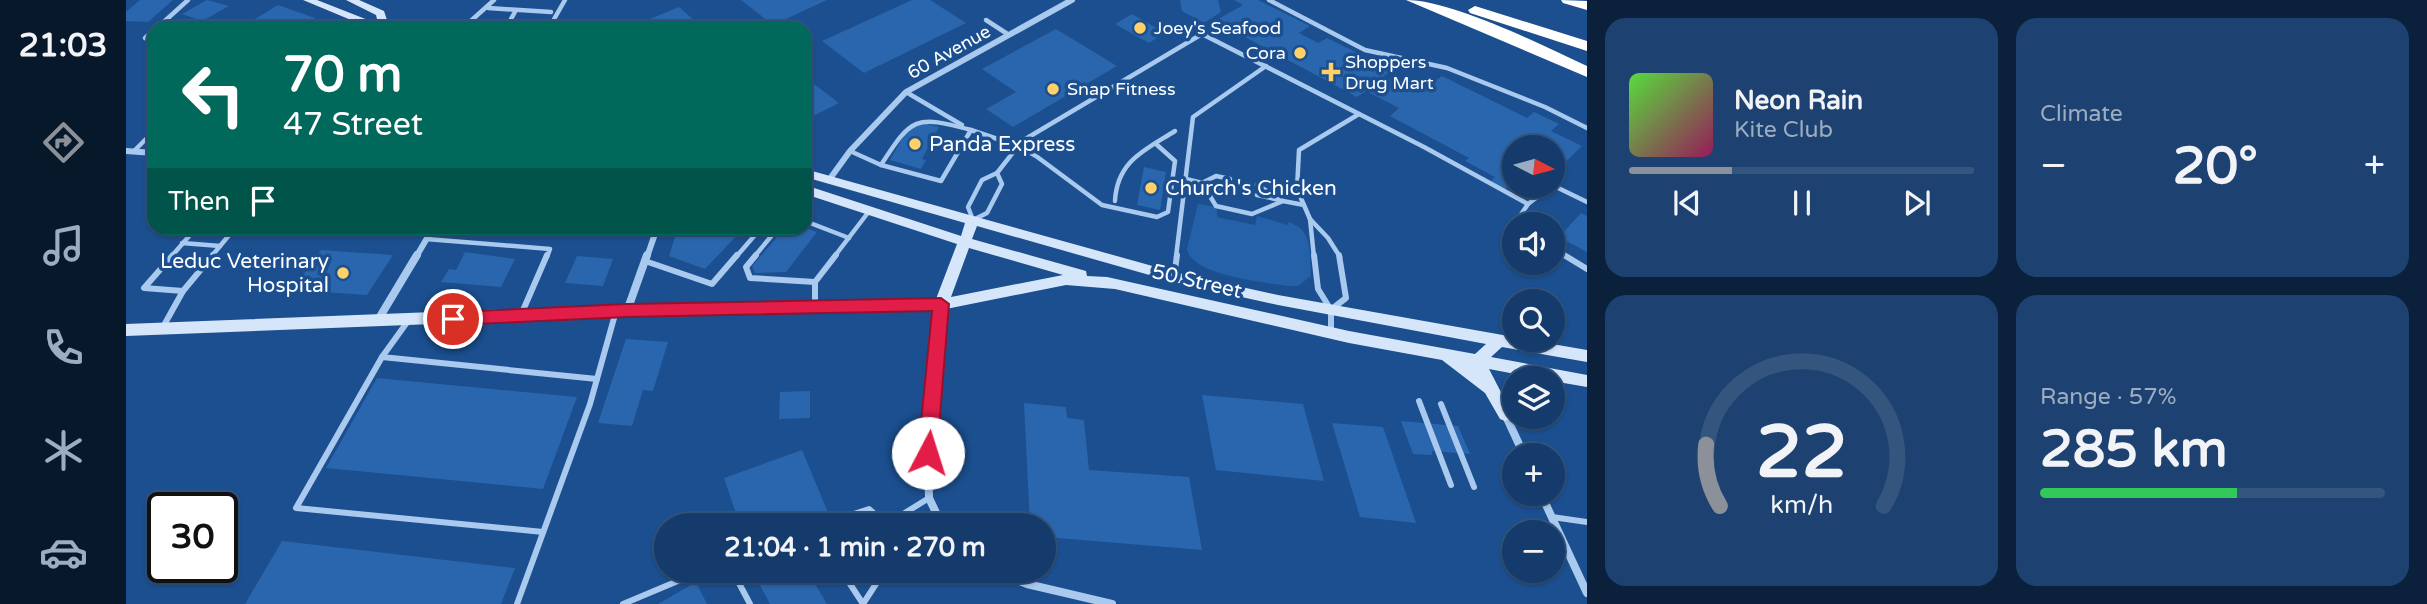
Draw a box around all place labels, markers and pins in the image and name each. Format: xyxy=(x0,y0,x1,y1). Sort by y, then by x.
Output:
place label: Joey's Seafood xyxy=(1154,17,1281,39)
marker: Joey's Seafood xyxy=(1132,20,1148,36)
place label: Cora xyxy=(1246,42,1286,64)
marker: Cora xyxy=(1292,45,1308,61)
place label: Shoppers Drug Mart xyxy=(1345,51,1434,94)
marker: Shoppers Drug Mart xyxy=(1323,64,1339,80)
place label: Snap Fitness xyxy=(1067,78,1176,100)
marker: Snap Fitness xyxy=(1045,81,1061,97)
place label: Panda Express xyxy=(929,132,1075,157)
marker: Panda Express xyxy=(907,136,923,152)
place label: Church's Chicken xyxy=(1165,176,1337,201)
marker: Church's Chicken xyxy=(1143,180,1159,196)
place label: Leduc Veterinary Hospital xyxy=(160,249,329,298)
marker: Leduc Veterinary Hospital xyxy=(335,265,351,281)
pin xyxy=(423,289,483,349)

